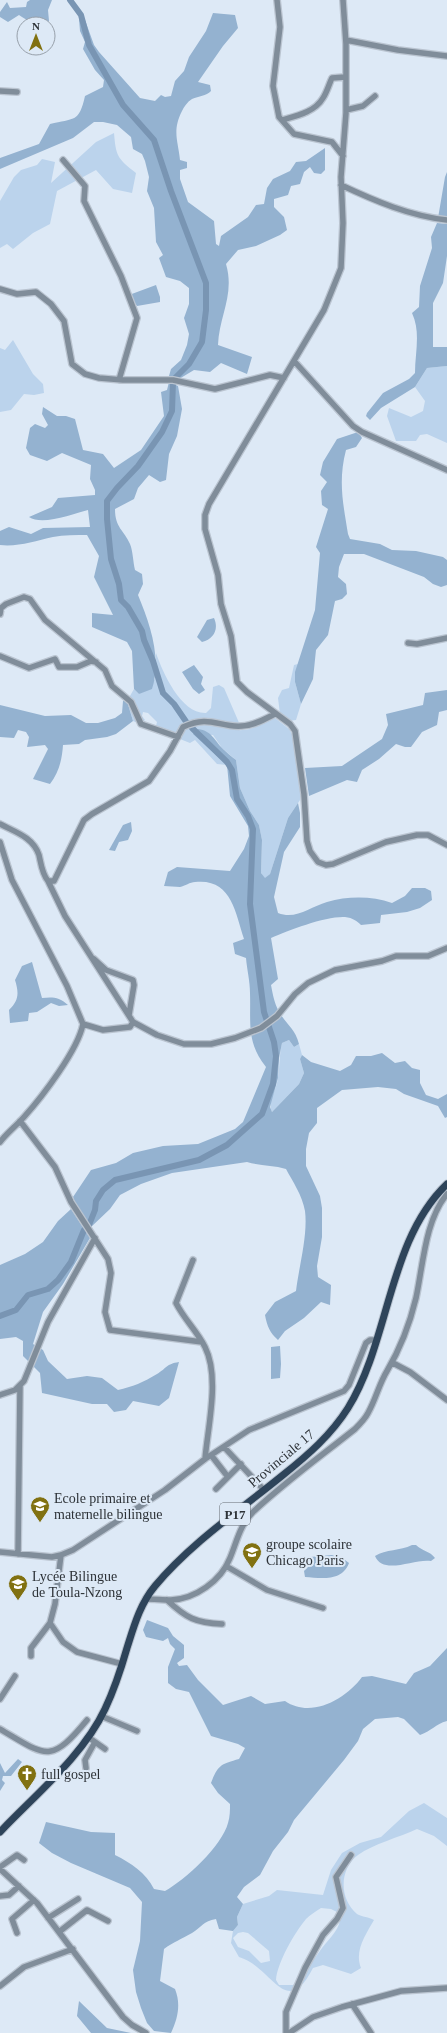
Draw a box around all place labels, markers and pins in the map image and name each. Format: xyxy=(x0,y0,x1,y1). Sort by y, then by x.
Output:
place label: Ecole primaire et maternelle bilingue xyxy=(54,1491,162,1522)
school or university icon: Ecole primaire et maternelle bilingue xyxy=(29,1495,51,1523)
place label: groupe scolaire Chicago Paris xyxy=(266,1537,352,1568)
school or university icon: groupe scolaire Chicago Paris xyxy=(241,1541,263,1569)
place label: Lycée Bilingue de Toula-Nzong xyxy=(32,1569,122,1600)
school or university icon: Lycée Bilingue de Toula-Nzong xyxy=(7,1573,29,1601)
church icon: full gospel xyxy=(16,1763,38,1791)
place label: full gospel xyxy=(41,1767,101,1782)

